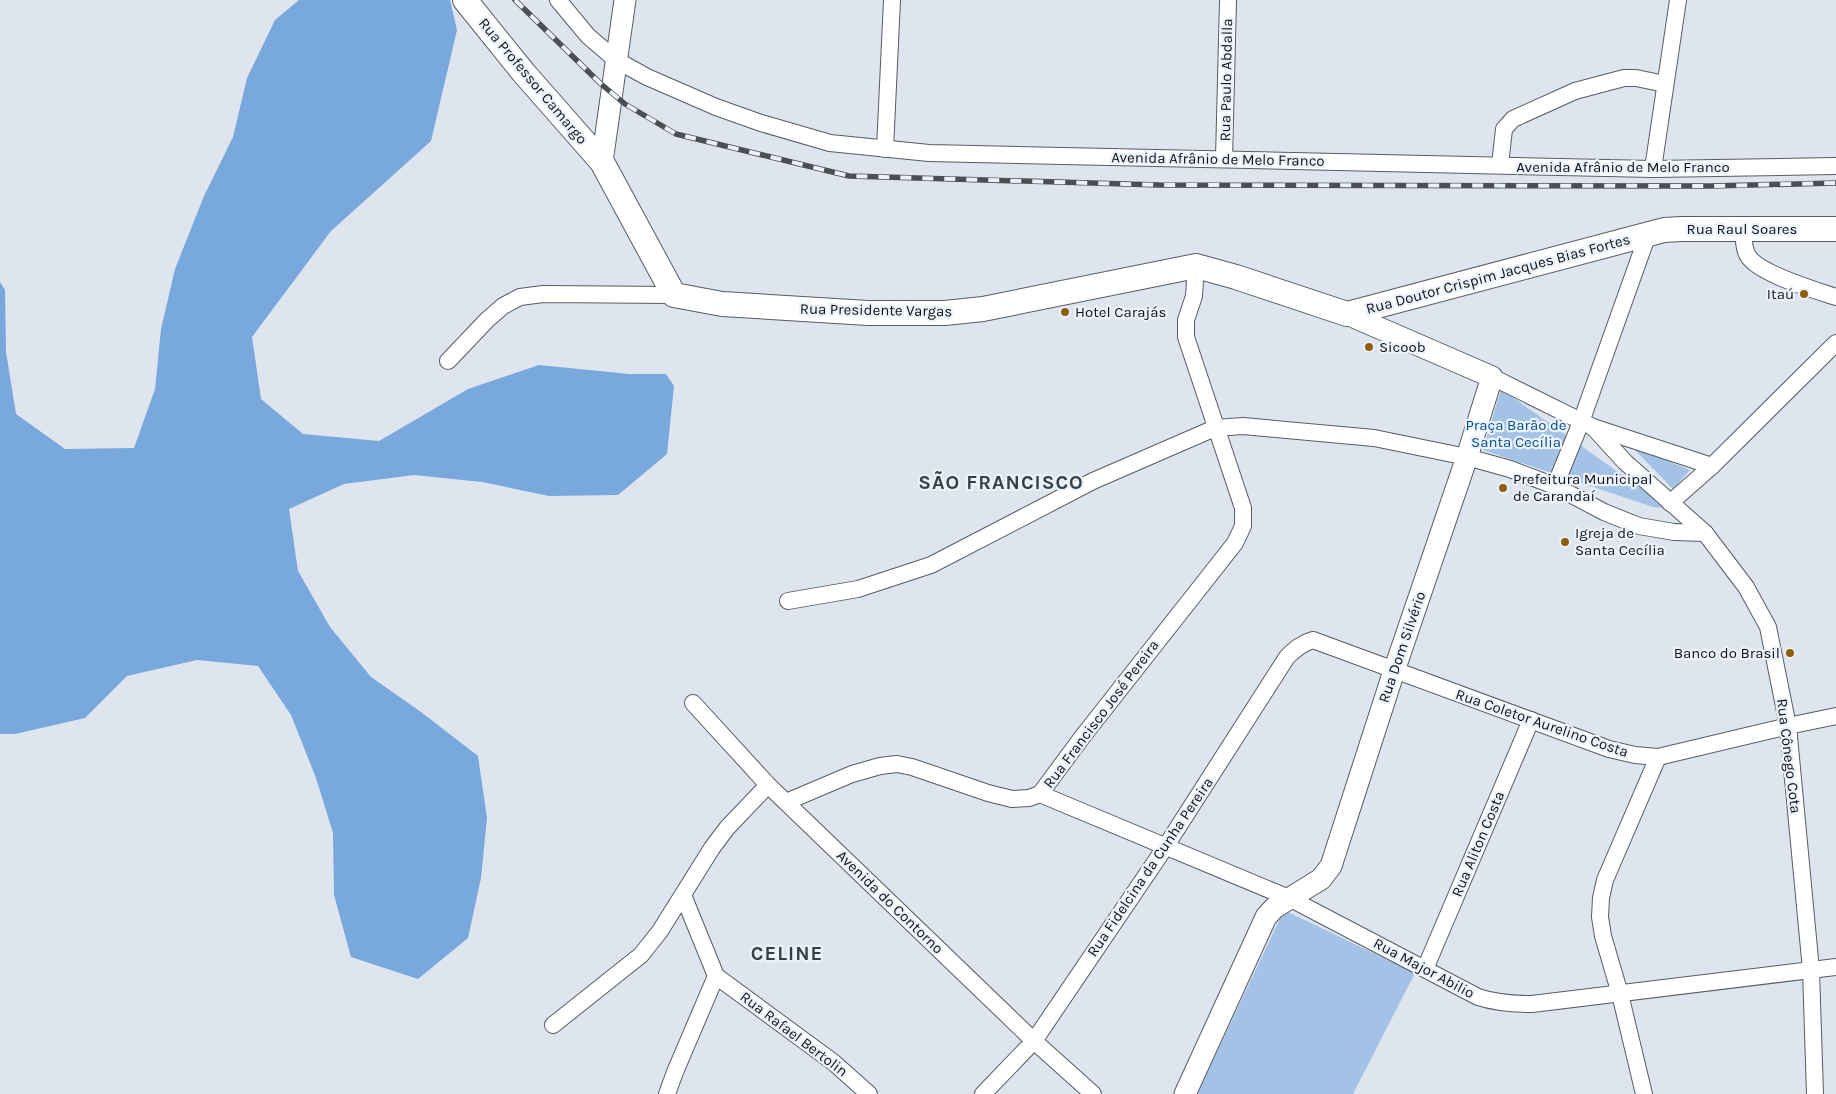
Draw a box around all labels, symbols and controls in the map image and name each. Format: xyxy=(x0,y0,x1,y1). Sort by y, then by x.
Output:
street label: Rua Professor Camargo xyxy=(475,14,591,148)
street label: Rua Paulo Abdalla xyxy=(1216,18,1236,142)
street label: Avenida Afrânio de Melo Franco xyxy=(1111,148,1325,170)
street label: Avenida Afrânio de Melo Franco xyxy=(1516,158,1730,176)
street label: Rua Raul Soares xyxy=(1687,220,1797,238)
street label: Rua Doutor Crispim Jacques Bias Fortes xyxy=(1364,230,1632,318)
place label: Itaú xyxy=(1767,285,1794,303)
marker: Itaú xyxy=(1798,288,1810,300)
street label: Rua Presidente Vargas xyxy=(800,300,952,320)
place label: Hotel Carajás xyxy=(1075,303,1166,321)
marker: Hotel Carajás xyxy=(1059,306,1071,318)
place label: Sicoob xyxy=(1379,338,1426,356)
marker: Sicoob xyxy=(1363,341,1375,353)
park label: Praça Barão de Santa Cecília xyxy=(1465,416,1567,451)
place label: Prefeitura Municipal de Carandaí xyxy=(1513,470,1652,505)
district label: SÃO FRANCISCO xyxy=(918,471,1084,494)
marker: Prefeitura Municipal de Carandaí xyxy=(1497,482,1509,494)
place label: Igreja de Santa Cecília xyxy=(1575,524,1665,559)
marker: Igreja de Santa Cecília xyxy=(1559,536,1571,548)
street label: Rua Dom Silvério xyxy=(1374,589,1430,705)
street label: Rua Francisco José Pereira xyxy=(1039,636,1163,792)
place label: Banco do Brasil xyxy=(1674,644,1780,662)
marker: Banco do Brasil xyxy=(1784,647,1796,659)
street label: Rua Coletor Aurelino Costa xyxy=(1453,685,1631,761)
street label: Rua Cônego Cota xyxy=(1773,697,1805,815)
street label: Rua Fidelcina da Cunha Pereira xyxy=(1083,774,1217,960)
street label: Rua Aliton Costa xyxy=(1448,788,1508,900)
street label: Avenida do Contorno xyxy=(833,846,947,958)
street label: Rua Major Abilio xyxy=(1370,934,1478,1002)
district label: CELINE xyxy=(751,942,823,965)
street label: Rua Rafael Bertolin xyxy=(737,988,851,1080)

